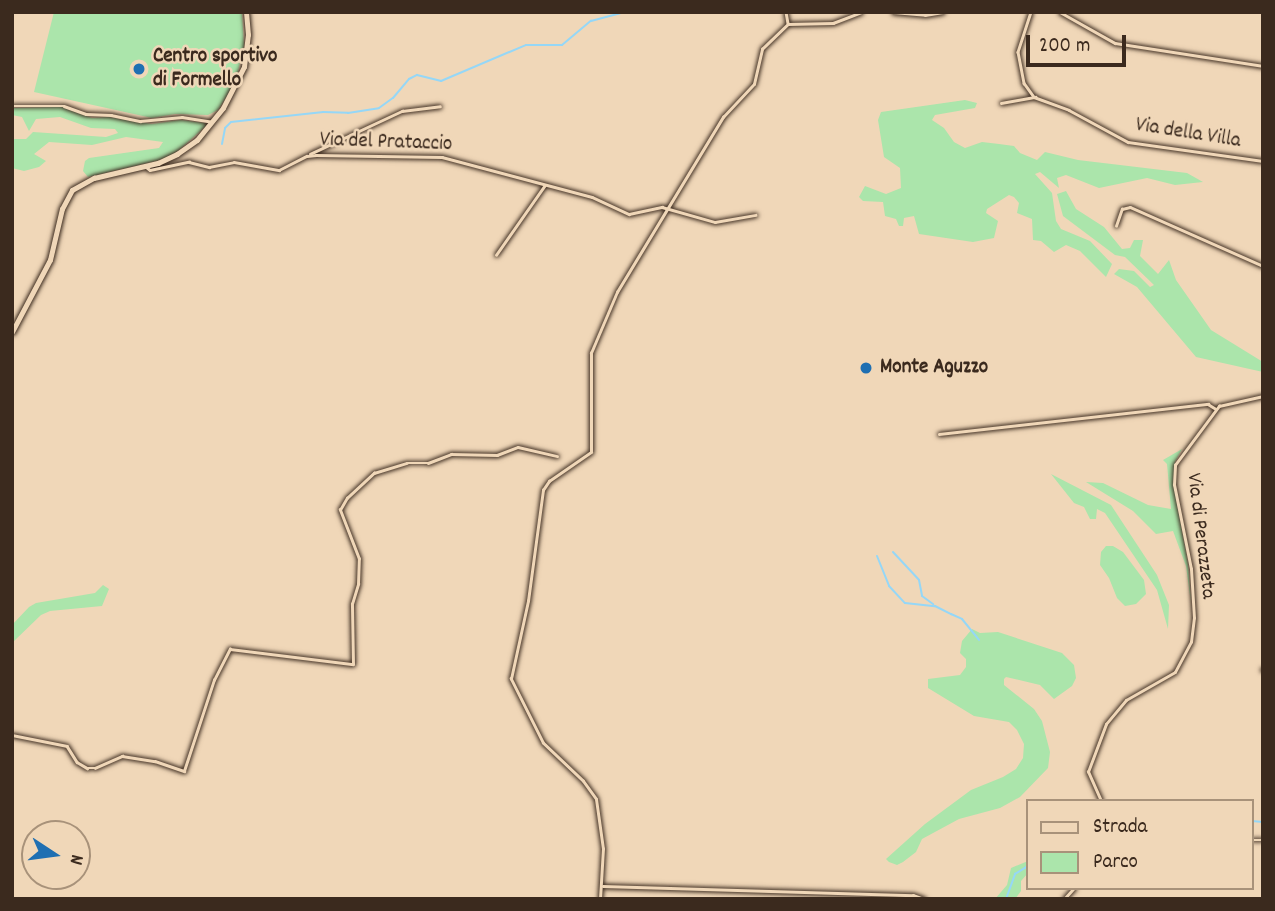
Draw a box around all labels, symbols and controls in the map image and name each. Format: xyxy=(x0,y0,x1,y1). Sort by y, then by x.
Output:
scale bar xyxy=(1030,21,1130,65)
text: 200 m xyxy=(1039,32,1090,62)
place label: Centro sportivo di Formello xyxy=(153,44,277,94)
marker: Centro sportivo di Formello xyxy=(131,61,147,77)
street label: Via della Villa xyxy=(1134,113,1242,155)
street label: Via del Prataccio xyxy=(319,128,453,158)
place label: Monte Aguzzo xyxy=(880,355,988,381)
marker: Monte Aguzzo xyxy=(858,360,874,376)
street label: Via di Perazzeta xyxy=(1180,472,1220,600)
legend xyxy=(1026,799,1254,890)
text: Strada xyxy=(1093,813,1147,843)
north arrow xyxy=(21,820,91,890)
text: Parco xyxy=(1093,848,1138,878)
text: N xyxy=(61,852,89,867)

